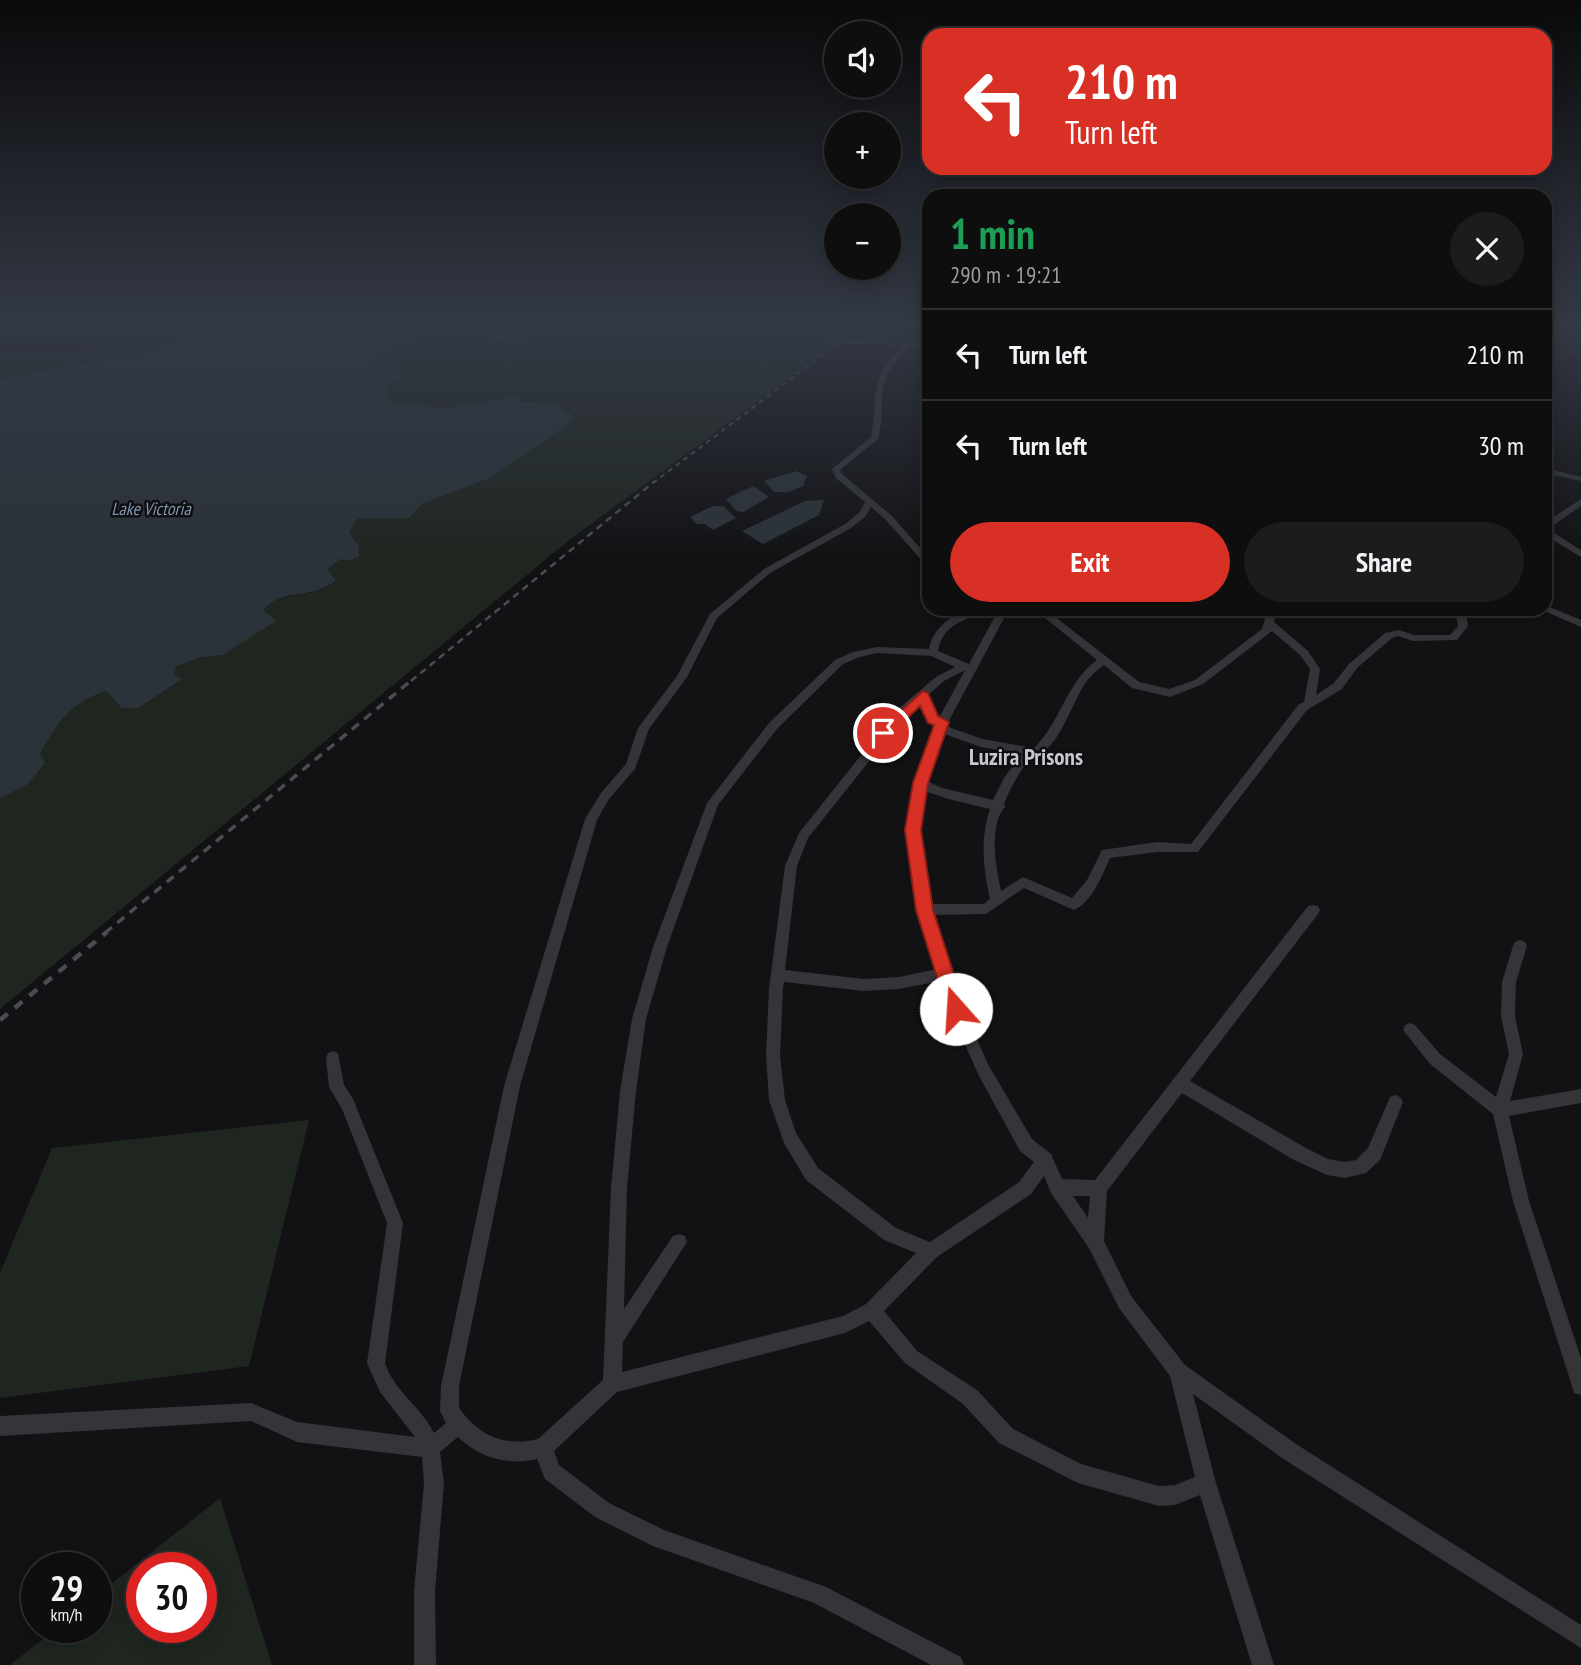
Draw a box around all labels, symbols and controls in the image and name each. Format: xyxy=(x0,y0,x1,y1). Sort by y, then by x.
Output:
map controls xyxy=(824,21,901,280)
button: sound xyxy=(824,21,901,98)
text: 210 m xyxy=(1065,49,1178,113)
icon: left xyxy=(950,56,1041,147)
text: Turn left xyxy=(1065,111,1157,153)
button: + xyxy=(824,112,901,189)
button: − xyxy=(824,203,901,280)
text: 1 min xyxy=(950,206,1035,261)
button: close xyxy=(1450,212,1524,286)
text: 290 m · 19:21 xyxy=(950,260,1062,289)
icon: left xyxy=(950,336,988,374)
text: Turn left xyxy=(1009,338,1087,371)
text: 210 m xyxy=(1466,338,1524,371)
icon: left xyxy=(950,427,988,465)
text: Turn left xyxy=(1009,429,1087,462)
text: 30 m xyxy=(1478,429,1524,462)
water label: Lake Victoria xyxy=(111,497,191,520)
button: Exit xyxy=(950,522,1230,602)
button: Share xyxy=(1244,522,1524,602)
pin xyxy=(853,703,913,763)
icon: arrive xyxy=(864,714,902,752)
district label: Luzira Prisons xyxy=(969,742,1083,771)
position arrow xyxy=(919,972,993,1046)
speed limit sign: 30 xyxy=(126,1552,217,1643)
text: 29 xyxy=(50,1565,83,1611)
text: km/h xyxy=(51,1603,82,1626)

